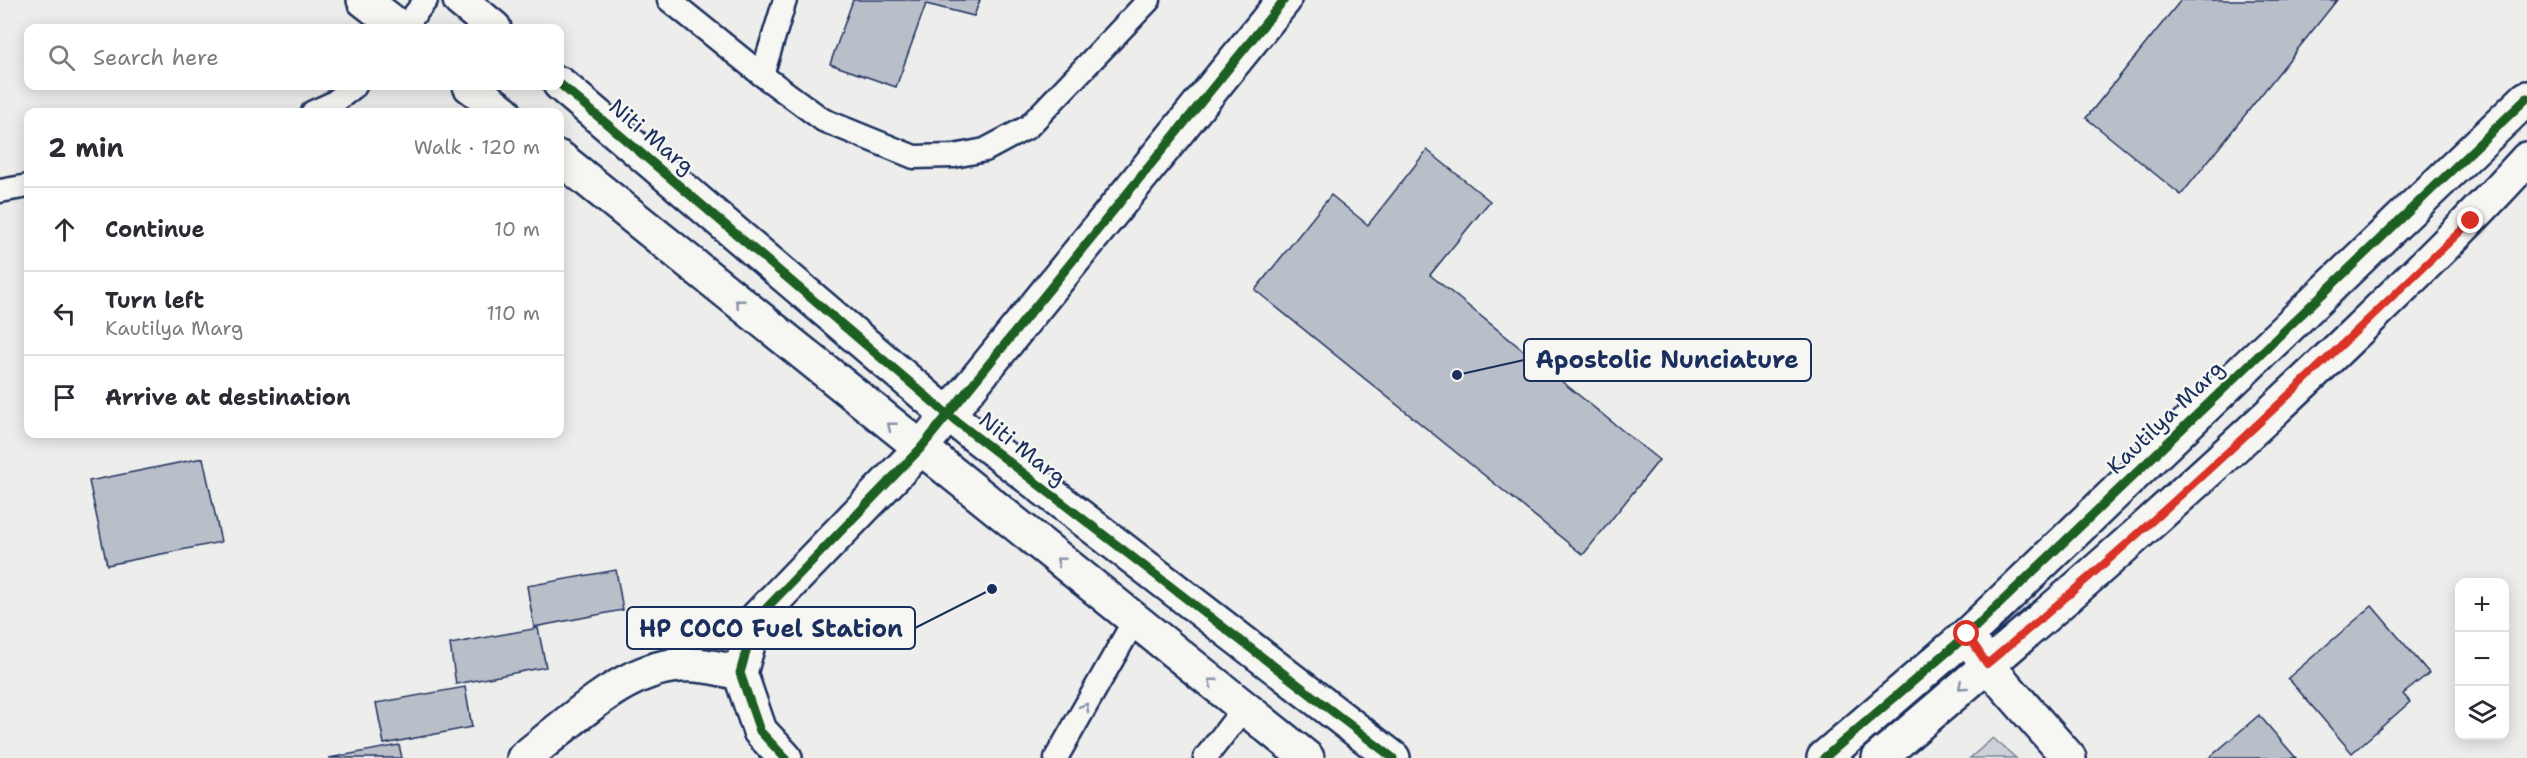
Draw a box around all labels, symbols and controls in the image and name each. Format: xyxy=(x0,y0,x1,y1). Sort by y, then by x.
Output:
search box xyxy=(24,24,564,90)
icon: search xyxy=(45,41,78,74)
text: Search here xyxy=(93,43,219,72)
street label: Niti Marg xyxy=(603,92,700,181)
text: 2 min xyxy=(48,130,124,165)
text: Walk · 120 m xyxy=(414,134,540,160)
route end xyxy=(2457,207,2483,233)
icon: ahead xyxy=(48,213,81,246)
text: Continue xyxy=(105,215,205,244)
text: 10 m xyxy=(494,216,540,242)
text: Turn left xyxy=(105,286,204,315)
icon: left xyxy=(48,297,81,330)
one-way arrow xyxy=(735,299,746,310)
text: 110 m xyxy=(486,300,540,326)
text: Kautilya Marg xyxy=(105,315,243,341)
callout: Apostolic Nunciature xyxy=(1524,339,1811,381)
text: Apostolic Nunciature xyxy=(1535,344,1799,376)
street label: Kautilya Marg xyxy=(2101,354,2230,481)
icon: arrive xyxy=(48,381,81,414)
text: Arrive at destination xyxy=(105,383,351,412)
street label: Niti Marg xyxy=(973,405,1072,492)
one-way arrow xyxy=(887,422,898,433)
one-way arrow xyxy=(1055,557,1066,568)
map controls xyxy=(2455,578,2509,740)
button: + xyxy=(2455,578,2509,632)
callout: HP COCO Fuel Station xyxy=(627,607,915,649)
text: HP COCO Fuel Station xyxy=(639,613,903,645)
route start xyxy=(1953,620,1979,646)
button: − xyxy=(2455,632,2509,686)
one-way arrow xyxy=(1208,679,1219,690)
one-way arrow xyxy=(1958,679,1969,690)
button: layers xyxy=(2455,686,2509,740)
one-way arrow xyxy=(1077,703,1089,713)

